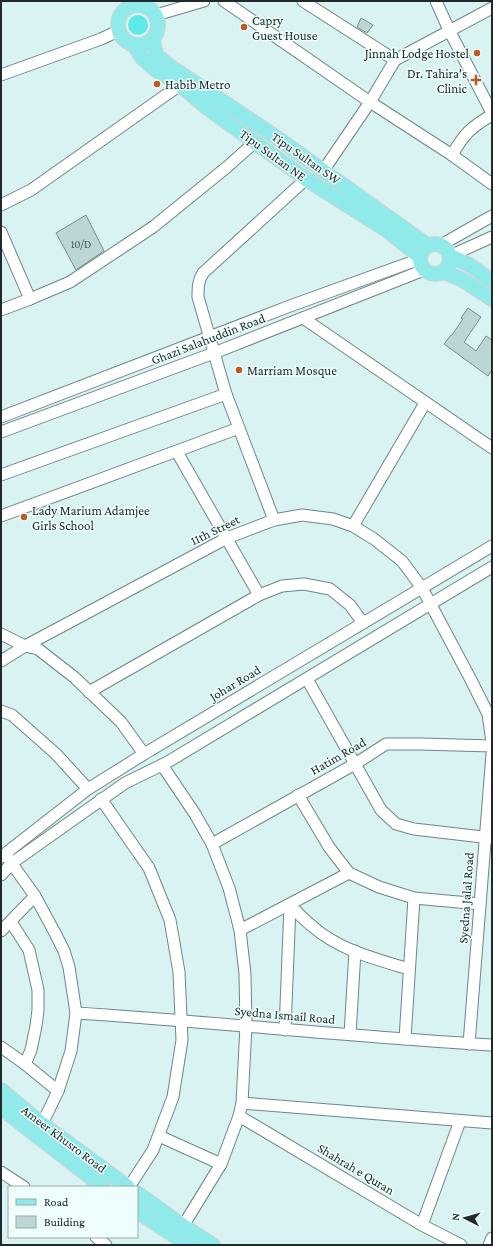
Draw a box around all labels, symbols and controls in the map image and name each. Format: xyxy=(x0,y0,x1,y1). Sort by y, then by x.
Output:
place label: Capry Guest House xyxy=(252,13,318,43)
marker: Capry Guest House xyxy=(239,22,249,32)
place label: Jinnah Lodge Hostel xyxy=(364,46,470,61)
marker: Jinnah Lodge Hostel xyxy=(472,48,482,58)
place label: Dr. Tahira's Clinic xyxy=(407,66,468,96)
marker: Dr. Tahira's Clinic xyxy=(470,74,482,86)
place label: Habib Metro xyxy=(165,77,230,92)
marker: Habib Metro xyxy=(152,79,162,89)
street label: Tipu Sultan NE xyxy=(237,126,309,184)
street label: Tipu Sultan SW xyxy=(269,129,343,187)
house number: 10/D xyxy=(71,238,91,250)
street label: Ghazi Salahuddin Road xyxy=(149,310,267,368)
place label: Marriam Mosque xyxy=(247,363,337,378)
marker: Marriam Mosque xyxy=(234,365,244,375)
place label: Lady Marium Adamjee Girls School xyxy=(32,503,150,533)
street label: 11th Street xyxy=(188,511,243,548)
marker: Lady Marium Adamjee Girls School xyxy=(19,512,29,522)
street label: Johar Road xyxy=(206,662,263,705)
street label: Hatim Road xyxy=(308,734,369,778)
street label: Syedna Jalal Road xyxy=(455,852,477,944)
street label: Syedna Ismail Road xyxy=(234,1003,336,1027)
street label: Ameer Khusro Road xyxy=(19,1102,110,1176)
street label: Shahrah e Quran xyxy=(315,1140,397,1198)
legend xyxy=(8,1186,138,1238)
text: Road xyxy=(44,1195,69,1209)
north arrow xyxy=(445,1198,485,1238)
text: N xyxy=(449,1212,461,1221)
text: Building xyxy=(44,1215,85,1229)

